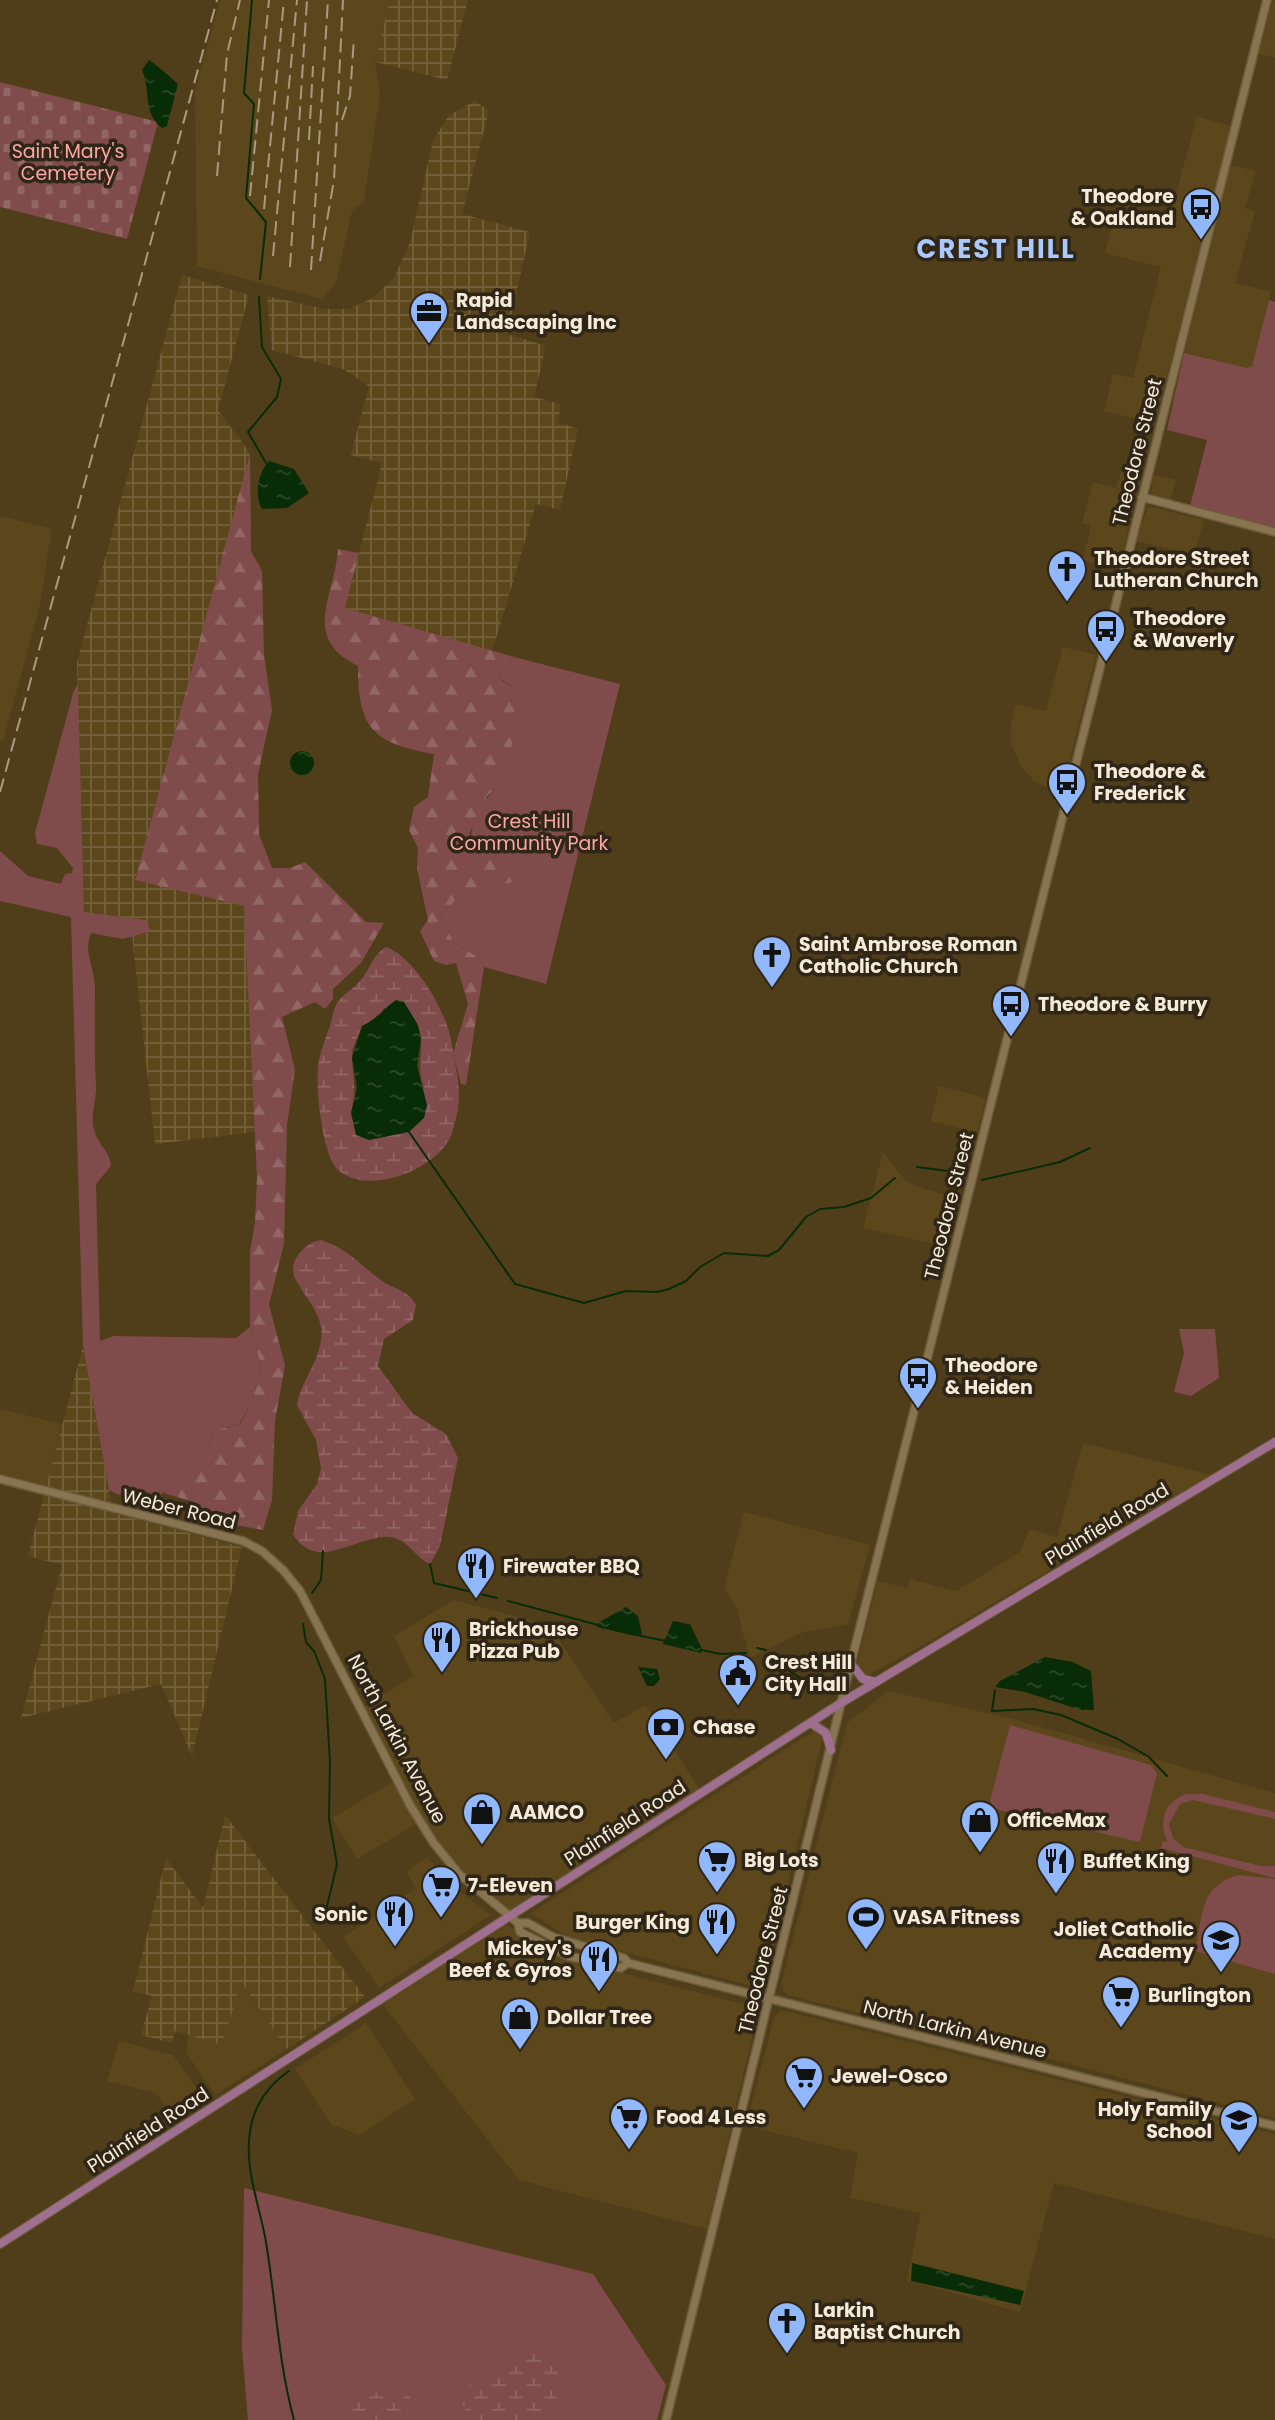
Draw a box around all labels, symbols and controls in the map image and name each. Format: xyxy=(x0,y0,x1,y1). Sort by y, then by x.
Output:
park label: Saint Mary's Cemetery xyxy=(12,138,124,187)
place label: Theodore & Oakland xyxy=(1071,183,1174,232)
bus stop icon: Theodore & Oakland xyxy=(1180,186,1222,241)
district label: CREST HILL xyxy=(916,231,1076,267)
place label: Rapid Landscaping Inc xyxy=(456,287,617,336)
office icon: Rapid Landscaping Inc xyxy=(408,290,450,345)
street label: Theodore Street xyxy=(1106,375,1168,529)
place label: Theodore Street Lutheran Church xyxy=(1094,545,1258,594)
church icon: Theodore Street Lutheran Church xyxy=(1046,548,1088,603)
place label: Theodore & Waverly xyxy=(1133,605,1235,654)
bus stop icon: Theodore & Waverly xyxy=(1085,608,1127,663)
place label: Theodore & Frederick xyxy=(1094,758,1207,807)
bus stop icon: Theodore & Frederick xyxy=(1046,761,1088,816)
park label: Crest Hill Community Park xyxy=(450,808,608,857)
place label: Saint Ambrose Roman Catholic Church xyxy=(799,931,1018,980)
church icon: Saint Ambrose Roman Catholic Church xyxy=(751,934,793,989)
bus stop icon: Theodore & Burry xyxy=(990,983,1032,1038)
place label: Theodore & Burry xyxy=(1038,991,1208,1018)
street label: Theodore Street xyxy=(918,1129,980,1283)
place label: Theodore & Heiden xyxy=(945,1352,1038,1401)
bus stop icon: Theodore & Heiden xyxy=(897,1355,939,1410)
street label: Plainfield Road xyxy=(1040,1476,1174,1572)
street label: Weber Road xyxy=(119,1482,239,1536)
restaurant icon: Firewater BBQ xyxy=(455,1545,497,1600)
place label: Firewater BBQ xyxy=(503,1553,640,1580)
place label: Brickhouse Pizza Pub xyxy=(469,1616,579,1665)
restaurant icon: Brickhouse Pizza Pub xyxy=(421,1619,463,1674)
place label: Crest Hill City Hall xyxy=(765,1649,852,1698)
street label: North Larkin Avenue xyxy=(341,1650,453,1828)
public building icon: Crest Hill City Hall xyxy=(717,1652,759,1707)
bank icon: Chase xyxy=(645,1706,687,1761)
place label: Chase xyxy=(693,1714,756,1741)
street label: Plainfield Road xyxy=(559,1774,691,1872)
shop icon: AAMCO xyxy=(461,1791,503,1846)
place label: AAMCO xyxy=(509,1799,584,1826)
shop icon: OfficeMax xyxy=(959,1799,1001,1854)
place label: OfficeMax xyxy=(1007,1807,1107,1834)
supermarket icon: Big Lots xyxy=(696,1839,738,1894)
restaurant icon: Buffet King xyxy=(1035,1840,1077,1895)
place label: Big Lots xyxy=(744,1847,819,1874)
place label: Buffet King xyxy=(1083,1848,1190,1875)
supermarket icon: 7-Eleven xyxy=(420,1864,462,1919)
place label: 7-Eleven xyxy=(468,1872,553,1899)
street label: Theodore Street xyxy=(732,1883,794,2037)
restaurant icon: Sonic xyxy=(374,1893,416,1948)
sports icon: VASA Fitness xyxy=(845,1896,887,1951)
place label: Sonic xyxy=(314,1901,368,1928)
restaurant icon: Burger King xyxy=(696,1901,738,1956)
place label: VASA Fitness xyxy=(893,1904,1020,1931)
place label: Burger King xyxy=(575,1909,690,1936)
place label: Joliet Catholic Academy xyxy=(1054,1916,1195,1965)
school or university icon: Joliet Catholic Academy xyxy=(1200,1919,1242,1974)
place label: Mickey's Beef & Gyros xyxy=(449,1935,572,1984)
restaurant icon: Mickey's Beef & Gyros xyxy=(578,1938,620,1993)
supermarket icon: Burlington xyxy=(1100,1974,1142,2029)
place label: Burlington xyxy=(1148,1982,1251,2009)
street label: North Larkin Avenue xyxy=(861,1993,1049,2065)
shop icon: Dollar Tree xyxy=(499,1996,541,2051)
place label: Dollar Tree xyxy=(547,2004,652,2031)
supermarket icon: Jewel-Osco xyxy=(783,2055,825,2110)
place label: Jewel-Osco xyxy=(831,2063,948,2090)
street label: Plainfield Road xyxy=(82,2081,214,2179)
supermarket icon: Food 4 Less xyxy=(608,2096,650,2151)
place label: Holy Family School xyxy=(1098,2096,1213,2145)
school or university icon: Holy Family School xyxy=(1218,2099,1260,2154)
place label: Food 4 Less xyxy=(656,2104,766,2131)
place label: Larkin Baptist Church xyxy=(814,2297,961,2346)
church icon: Larkin Baptist Church xyxy=(766,2300,808,2355)

